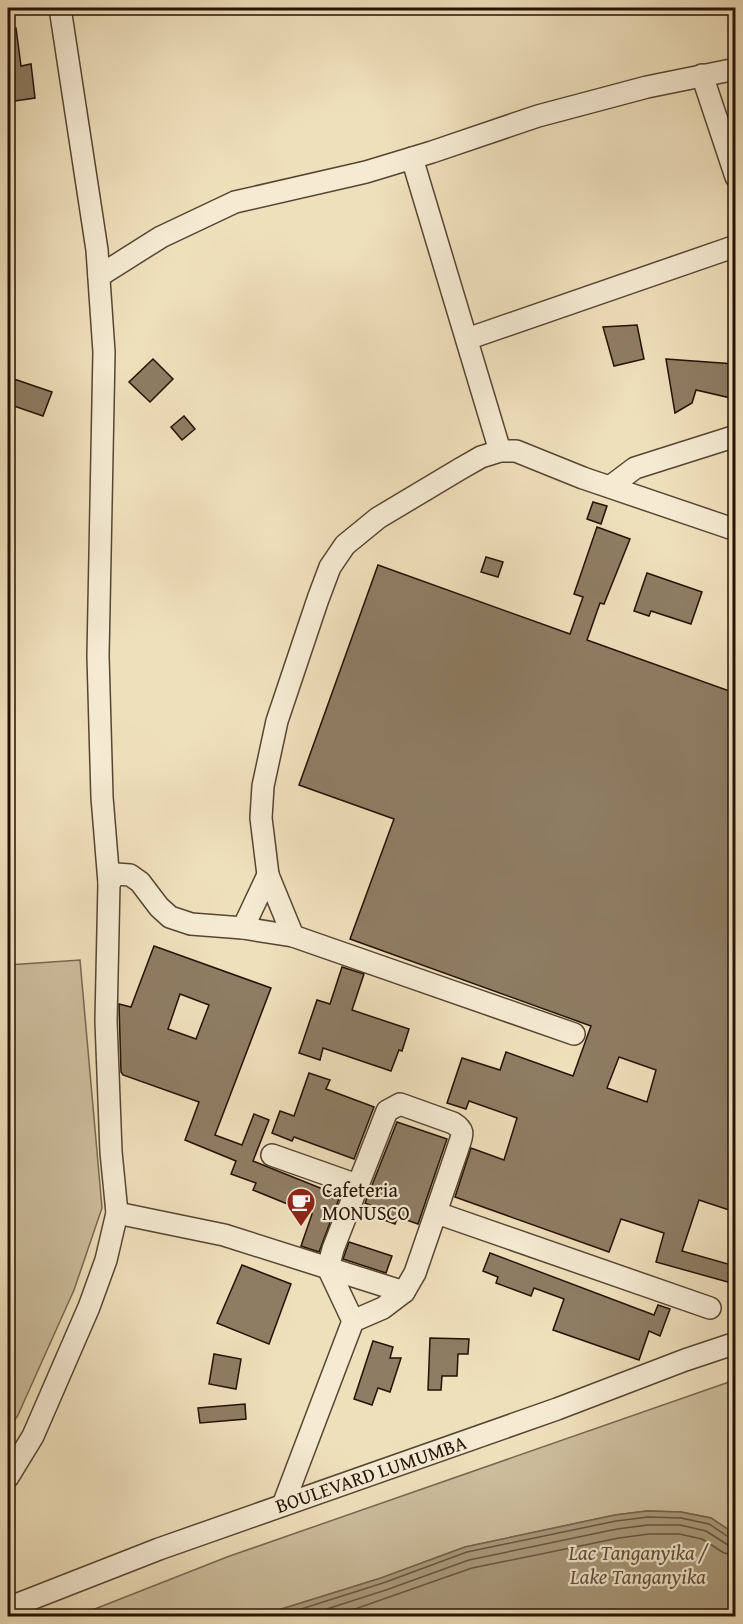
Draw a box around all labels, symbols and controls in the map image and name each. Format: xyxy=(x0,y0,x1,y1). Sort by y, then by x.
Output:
place label: Cafeteria MONUSCO xyxy=(322,1175,410,1227)
cafe icon: Cafeteria MONUSCO xyxy=(285,1186,317,1228)
street label: BOULEVARD LUMUMBA xyxy=(271,1427,470,1520)
water label: Lac Tanganyika / Lake Tanganyika xyxy=(567,1537,709,1592)

